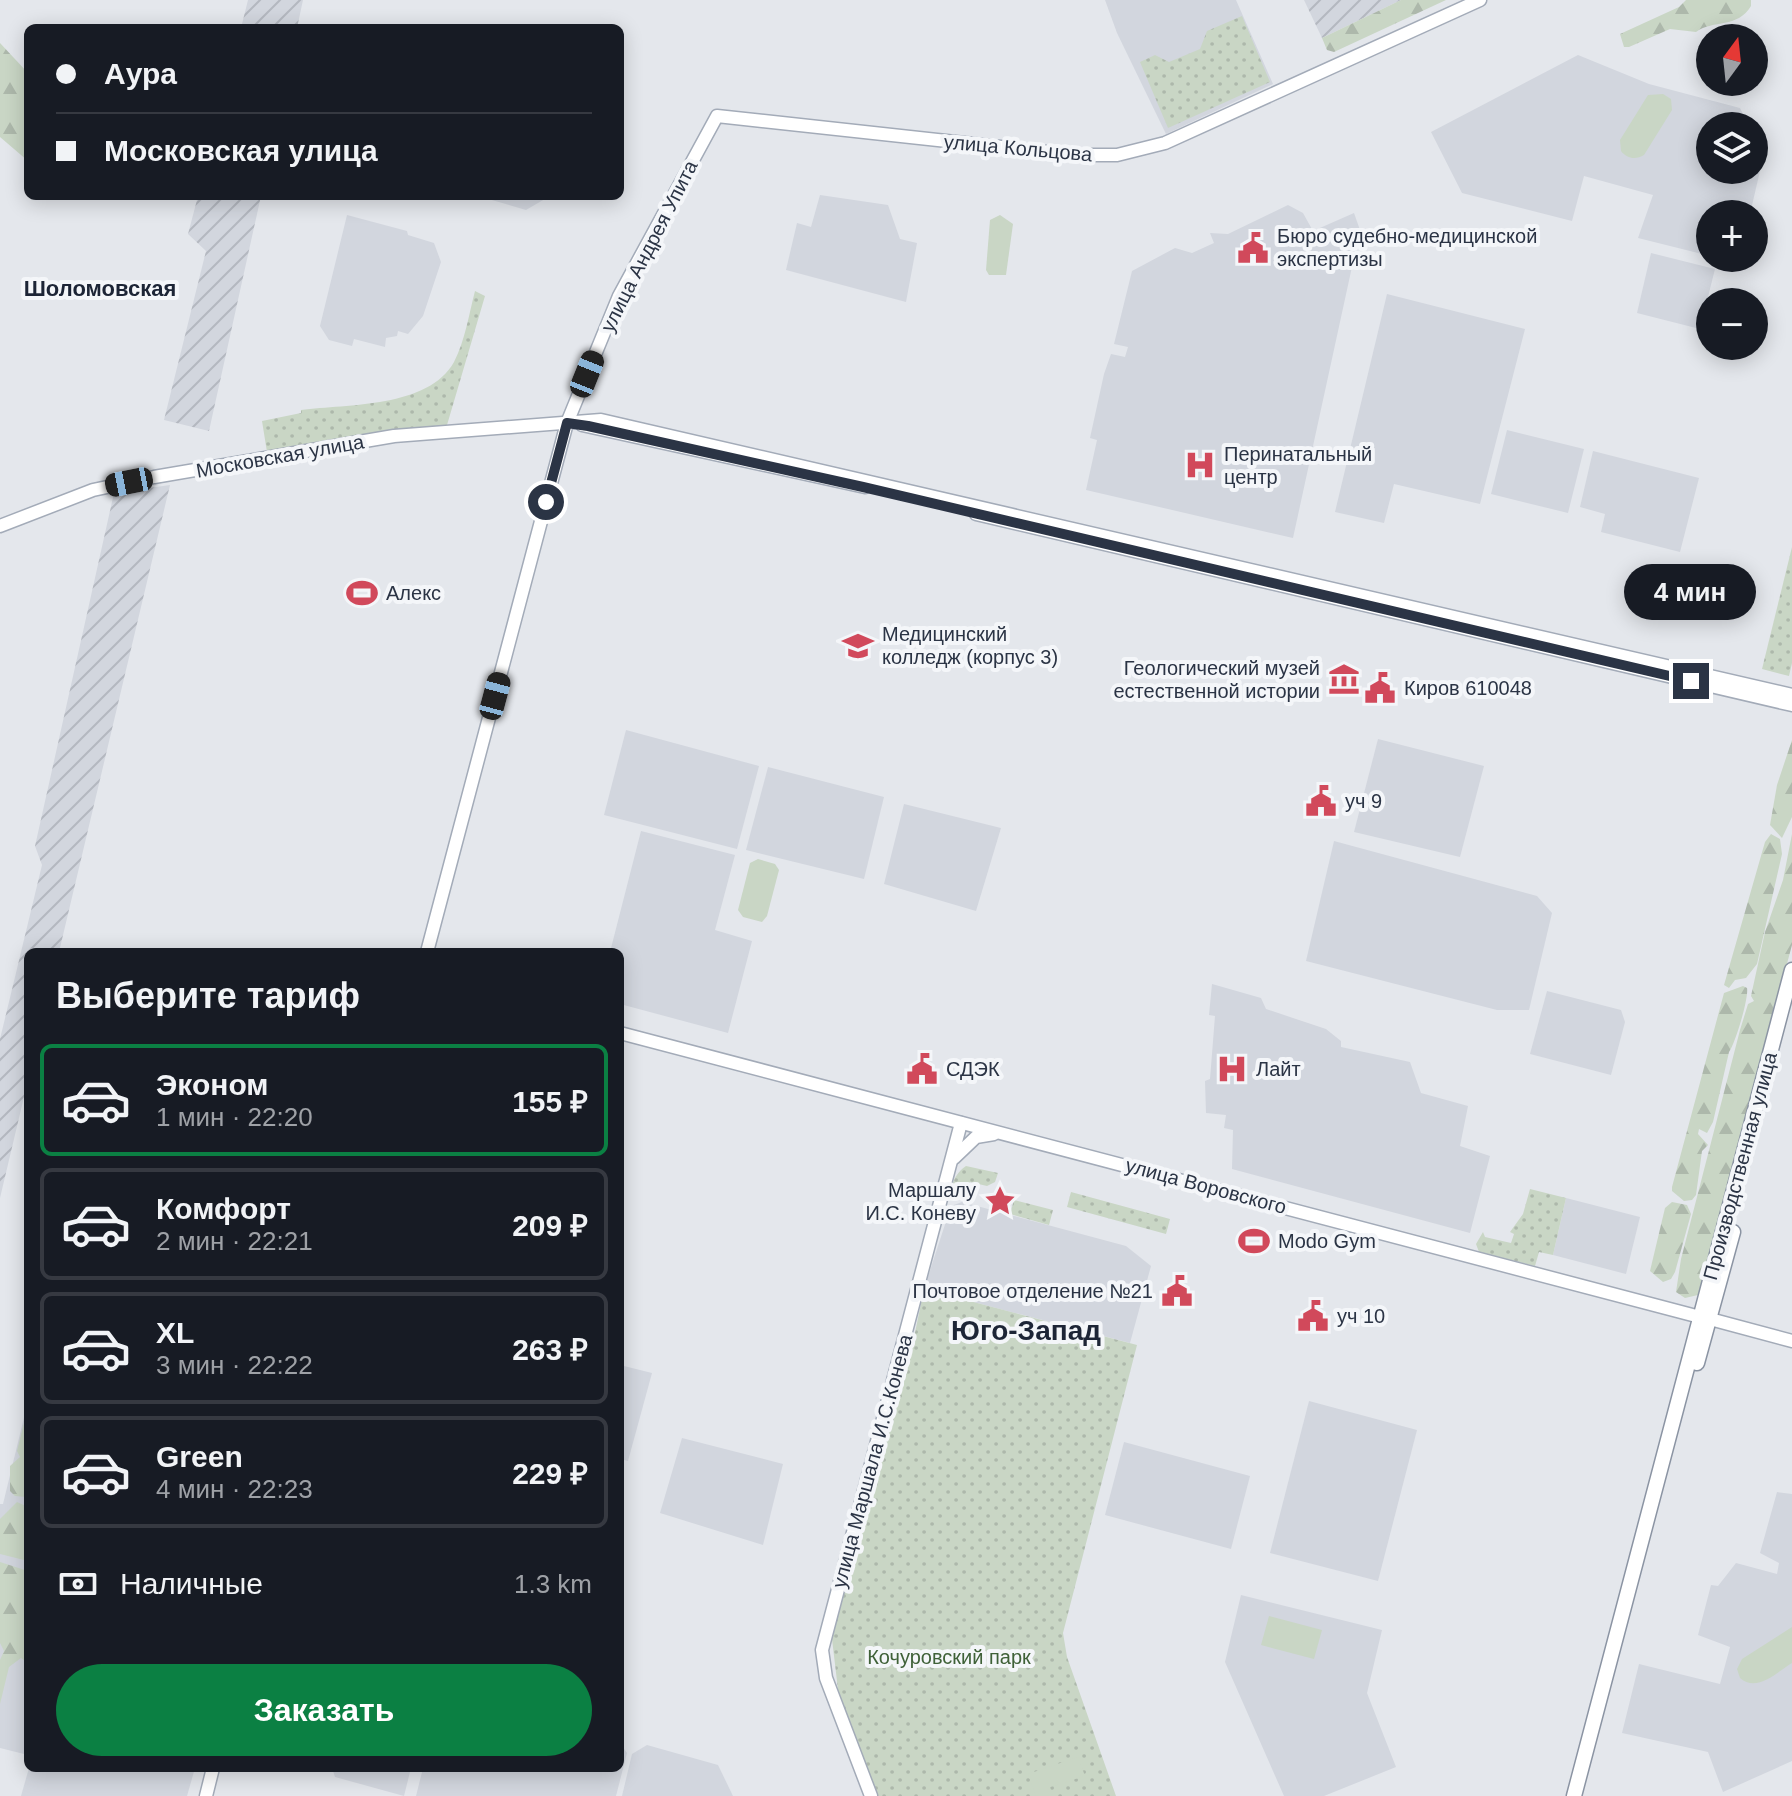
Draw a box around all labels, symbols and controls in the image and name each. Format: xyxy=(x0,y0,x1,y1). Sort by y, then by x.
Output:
north arrow xyxy=(1696,24,1768,96)
map controls xyxy=(1696,24,1768,360)
text: Аура xyxy=(104,57,177,90)
button: layers xyxy=(1696,112,1768,184)
street label: улица Кольцова xyxy=(943,131,1094,166)
text: Московская улица xyxy=(104,134,378,167)
street label: улица Андрея Упита xyxy=(596,156,702,335)
button: + xyxy=(1696,200,1768,272)
place label: Бюро судебно-медицинской экспертизы xyxy=(1277,225,1537,270)
public building icon: Бюро судебно-медицинской экспертизы xyxy=(1236,231,1270,265)
district label: Шоломовская xyxy=(24,276,176,301)
button: − xyxy=(1696,288,1768,360)
car xyxy=(567,347,607,401)
street label: Московская улица xyxy=(194,430,367,482)
place label: Перинатальный центр xyxy=(1224,443,1372,488)
hospital icon: Перинатальный центр xyxy=(1183,448,1217,482)
car xyxy=(103,466,155,498)
route start xyxy=(528,484,564,520)
callout: 4 мин xyxy=(1625,565,1757,621)
sports icon: Алекс xyxy=(345,576,379,610)
text: 4 мин xyxy=(1654,577,1726,607)
place label: Алекс xyxy=(386,582,441,604)
place label: Медицинский колледж (корпус 3) xyxy=(882,623,1058,668)
school or university icon: Медицинский колледж (корпус 3) xyxy=(841,629,875,663)
place label: Геологический музей естественной истории xyxy=(1113,657,1320,702)
museum icon: Геологический музей естественной истории xyxy=(1327,662,1361,696)
route end xyxy=(1673,663,1709,699)
car xyxy=(477,670,513,722)
public building icon: Киров 610048 xyxy=(1363,671,1397,705)
place label: Киров 610048 xyxy=(1404,677,1532,699)
public building icon: уч 9 xyxy=(1304,784,1338,818)
place label: уч 9 xyxy=(1345,790,1382,812)
text: Выберите тариф xyxy=(56,975,360,1016)
street label: Производственная улица xyxy=(1699,1049,1781,1282)
public building icon: СДЭК xyxy=(905,1052,939,1086)
hospital icon: Лайт xyxy=(1215,1052,1249,1086)
place label: СДЭК xyxy=(946,1058,1000,1080)
place label: Лайт xyxy=(1256,1058,1301,1080)
icon: car xyxy=(60,1064,132,1136)
text: Эконом xyxy=(156,1068,269,1101)
text: 155 ₽ xyxy=(512,1085,588,1118)
text: 1 мин · 22:20 xyxy=(156,1102,313,1132)
street label: улица Воровского xyxy=(1123,1154,1289,1218)
place label: Маршалу И.С. Коневу xyxy=(865,1179,976,1224)
place icon: Маршалу И.С. Коневу xyxy=(983,1184,1017,1218)
icon: car xyxy=(60,1188,132,1260)
text: Комфорт xyxy=(156,1192,291,1225)
text: 209 ₽ xyxy=(512,1209,588,1242)
sports icon: Modo Gym xyxy=(1237,1224,1271,1258)
text: 2 мин · 22:21 xyxy=(156,1226,313,1256)
place label: Modo Gym xyxy=(1278,1230,1376,1252)
public building icon: Почтовое отделение №21 xyxy=(1160,1274,1194,1308)
place label: Почтовое отделение №21 xyxy=(913,1280,1153,1302)
public building icon: уч 10 xyxy=(1296,1299,1330,1333)
place label: уч 10 xyxy=(1337,1305,1385,1327)
icon: car xyxy=(60,1312,132,1384)
district label: Юго-Запад xyxy=(951,1315,1101,1346)
text: XL xyxy=(156,1316,194,1349)
street label: улица Маршала И.С.Конева xyxy=(828,1331,917,1590)
text: 263 ₽ xyxy=(512,1333,588,1366)
text: 3 мин · 22:22 xyxy=(156,1350,313,1380)
icon: car xyxy=(60,1436,132,1508)
text: Green xyxy=(156,1440,243,1473)
text: 229 ₽ xyxy=(512,1457,588,1490)
text: 4 мин · 22:23 xyxy=(156,1474,313,1504)
icon: cash xyxy=(56,1562,100,1606)
text: Наличные xyxy=(120,1567,263,1600)
text: 1.3 km xyxy=(514,1569,592,1599)
park label: Кочуровский парк xyxy=(867,1646,1031,1668)
button: Заказать xyxy=(56,1664,592,1756)

